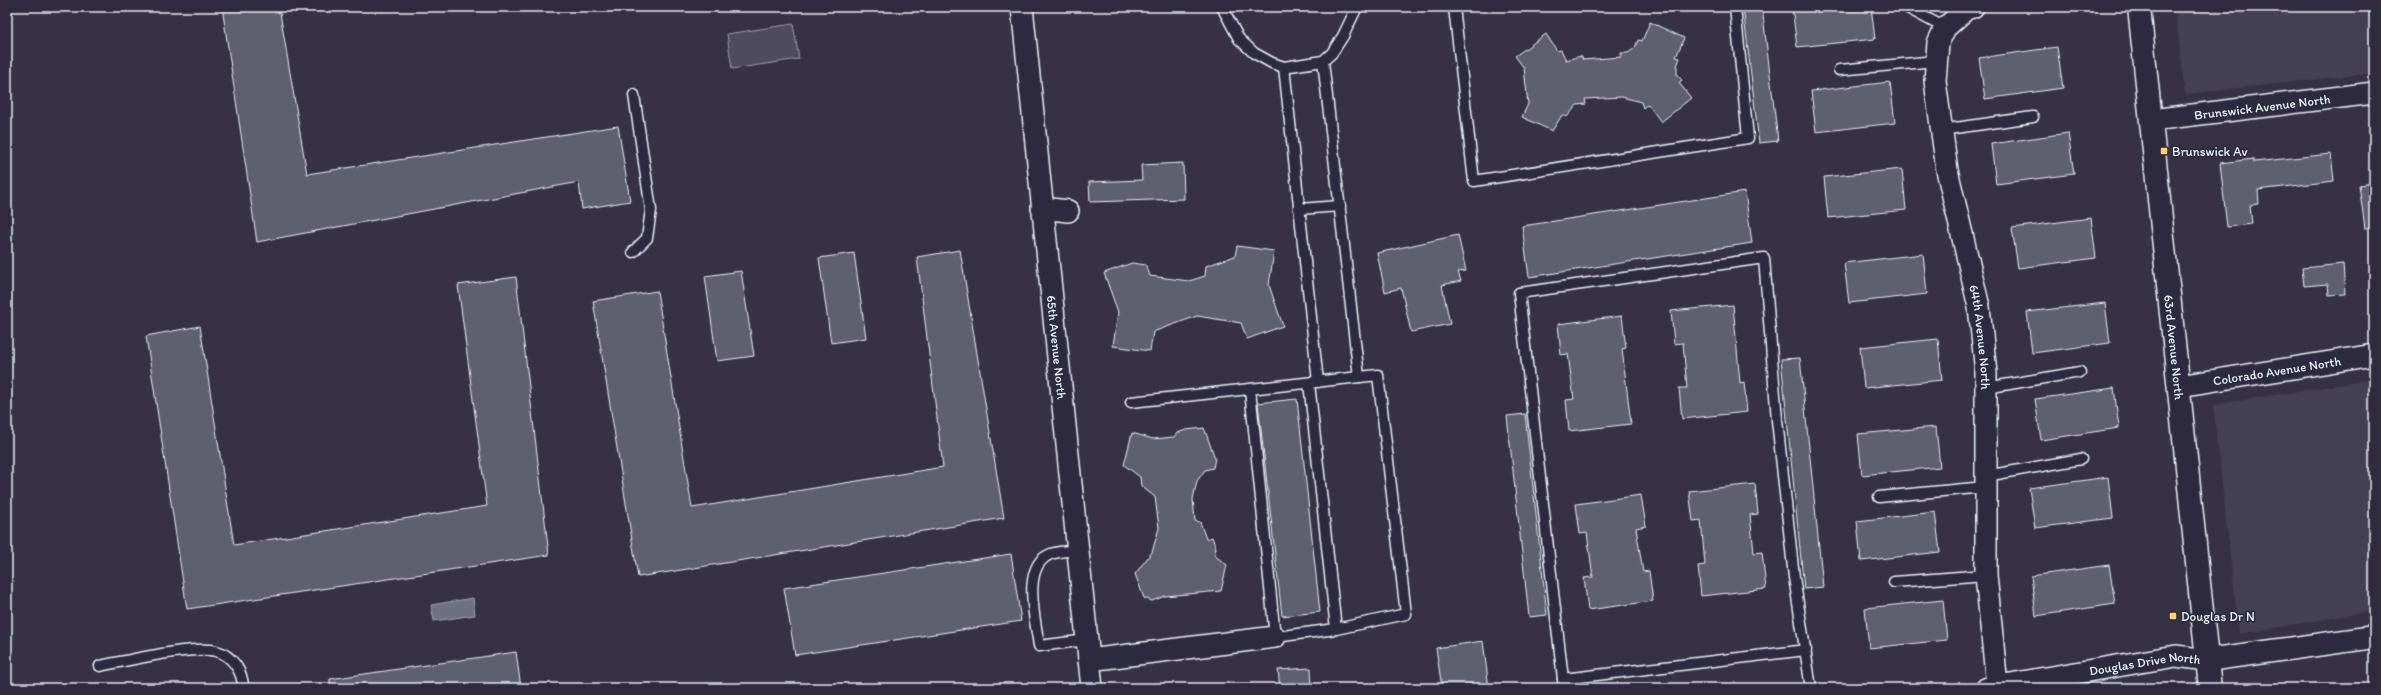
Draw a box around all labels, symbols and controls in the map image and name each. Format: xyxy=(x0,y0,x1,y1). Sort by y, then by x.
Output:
street label: Brunswick Avenue North xyxy=(2193,91,2332,122)
place label: Brunswick Av xyxy=(2172,144,2247,159)
marker: Brunswick Av xyxy=(2159,146,2169,156)
street label: 64th Avenue North xyxy=(1967,283,1994,390)
street label: 65th Avenue North xyxy=(1044,294,1070,400)
street label: 63rd Avenue North xyxy=(2162,294,2187,400)
street label: Colorado Avenue North xyxy=(2212,353,2342,388)
place label: Douglas Dr N xyxy=(2181,609,2255,624)
marker: Douglas Dr N xyxy=(2168,611,2178,621)
street label: Douglas Drive North xyxy=(2088,648,2202,678)

